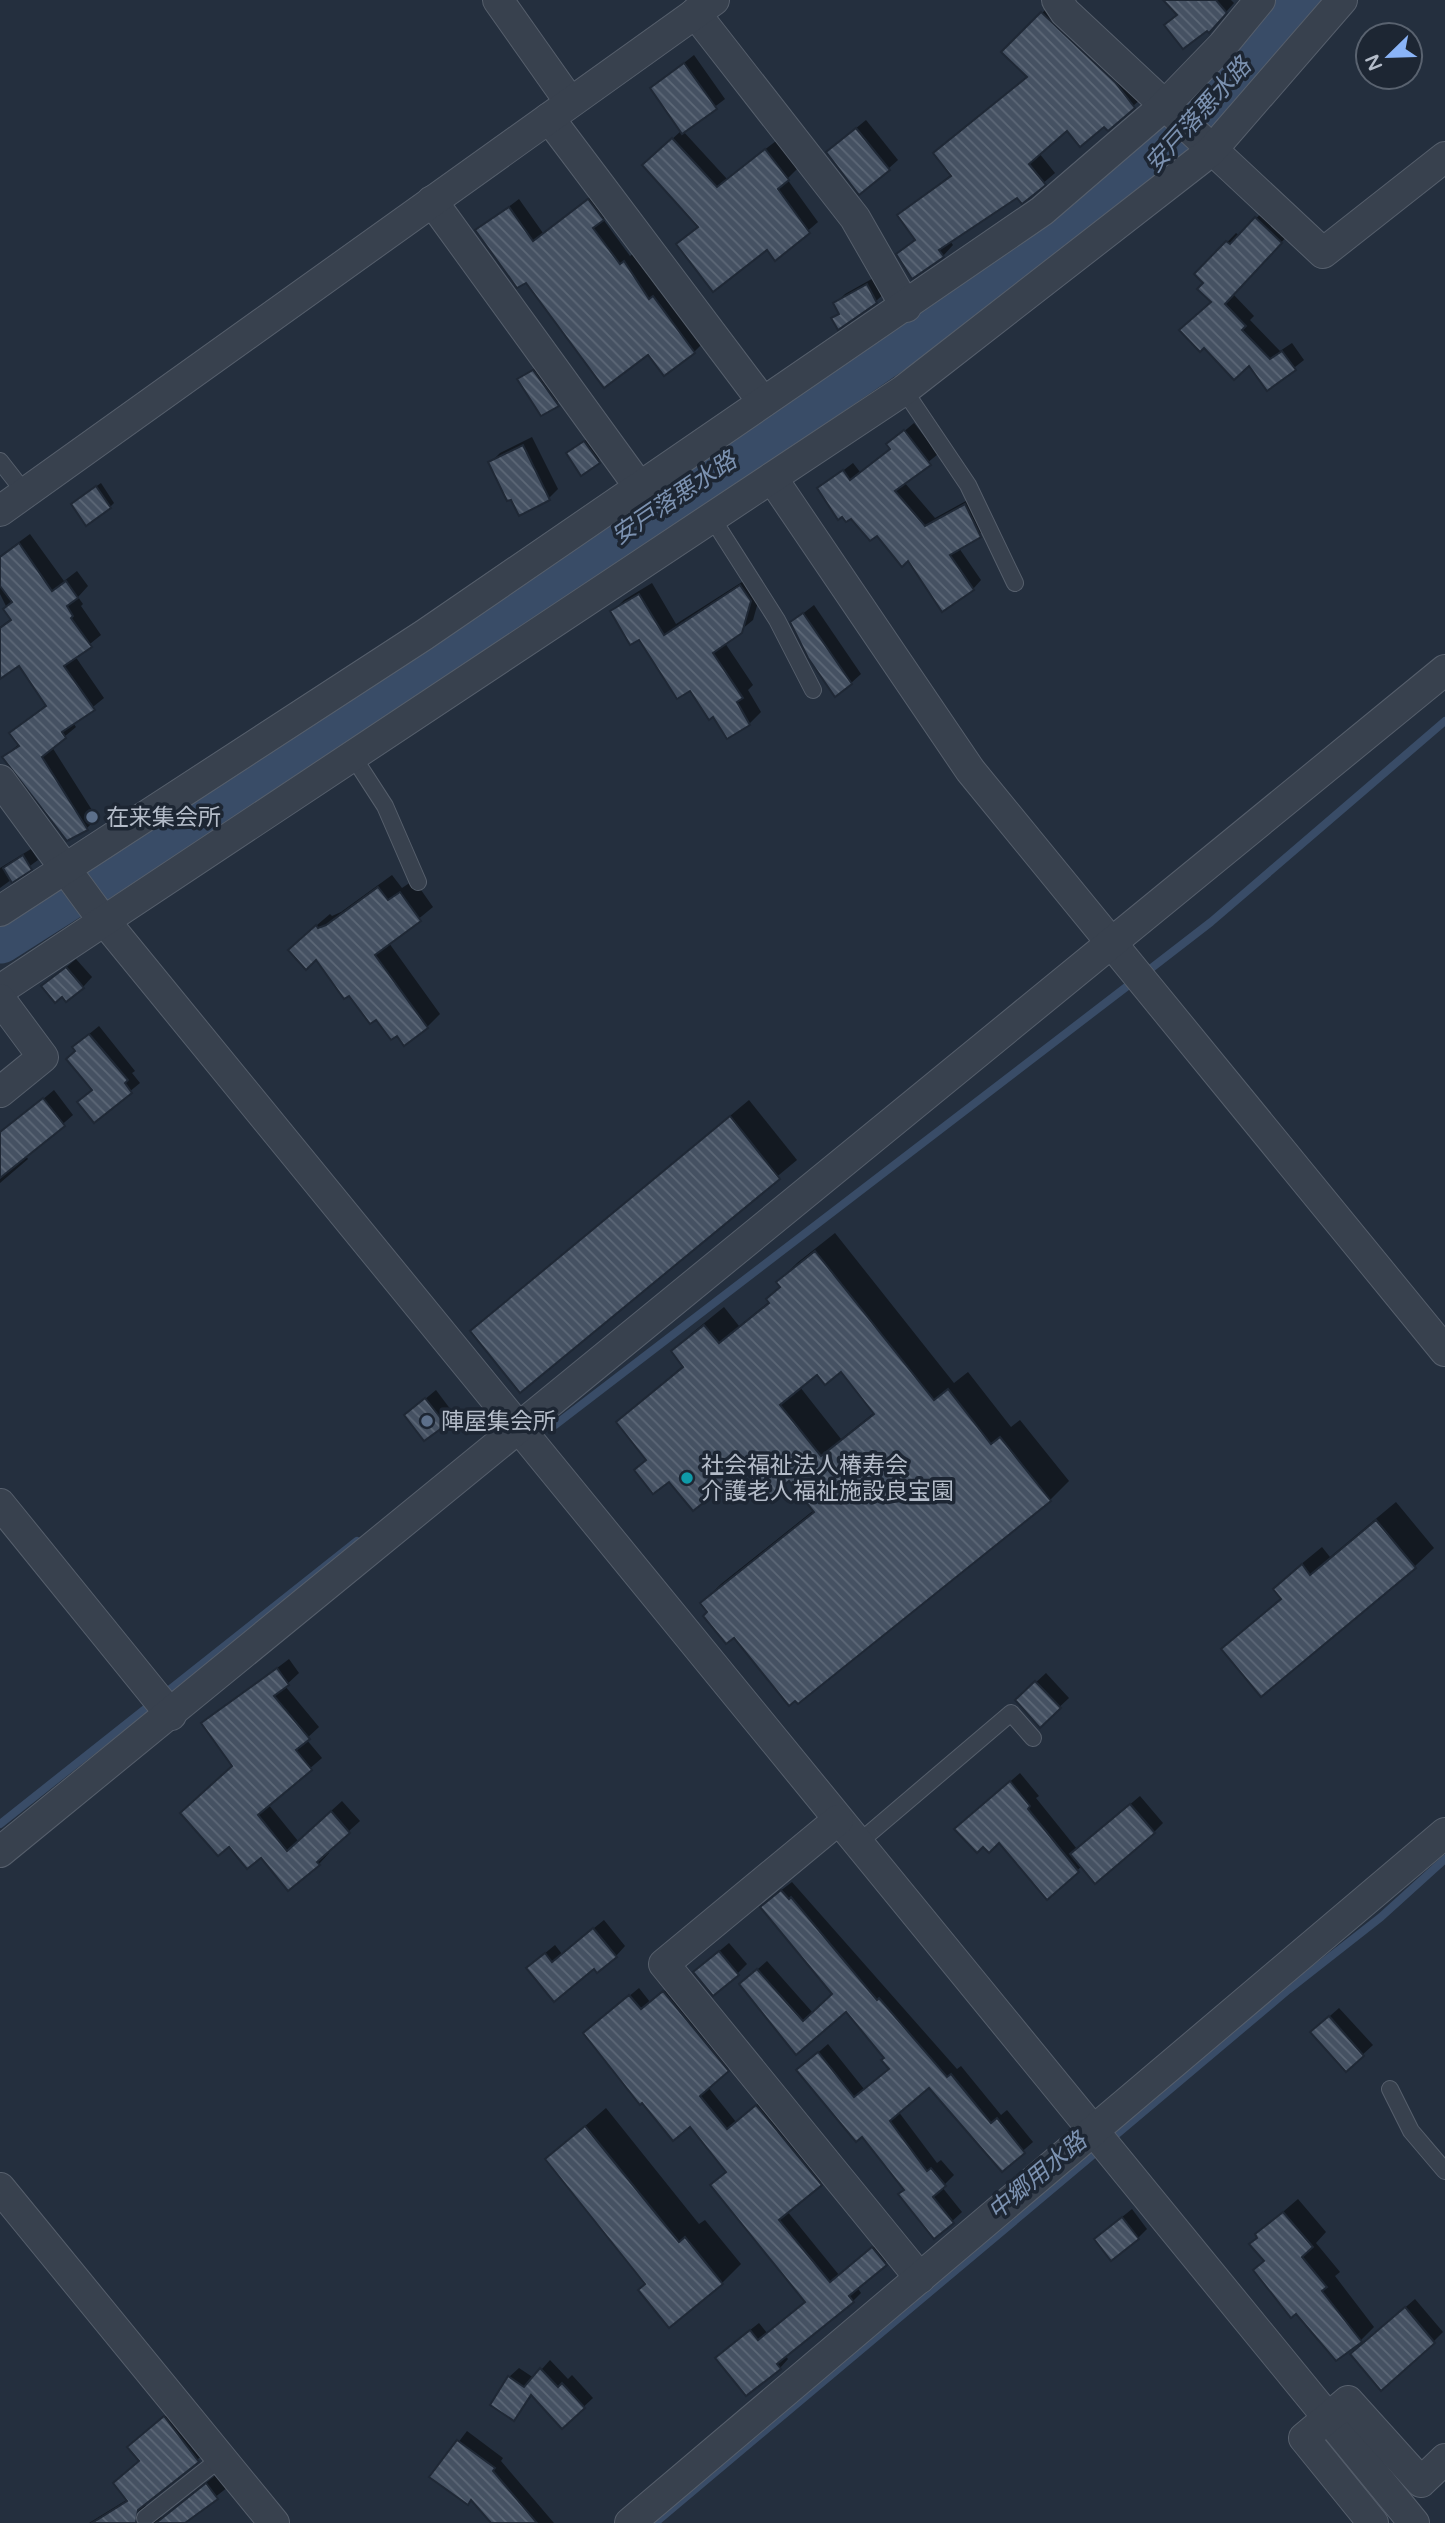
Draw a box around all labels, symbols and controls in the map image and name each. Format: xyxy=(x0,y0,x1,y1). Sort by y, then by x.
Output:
north arrow xyxy=(1354,21,1424,91)
water label: 安戸落悪水路 xyxy=(1139,51,1259,179)
text: N xyxy=(1361,51,1387,74)
water label: 安戸落悪水路 xyxy=(606,445,744,551)
place label: 在来集会所 xyxy=(106,804,221,832)
marker: 在来集会所 xyxy=(84,809,100,825)
place label: 陣屋集会所 xyxy=(441,1408,556,1436)
marker: 陣屋集会所 xyxy=(419,1413,435,1429)
place label: 社会福祉法人椿寿会 介護老人福祉施設良宝園 xyxy=(701,1452,954,1506)
marker: 社会福祉法人椿寿会 介護老人福祉施設良宝園 xyxy=(679,1470,695,1486)
water label: 中郷用水路 xyxy=(982,2125,1094,2226)

